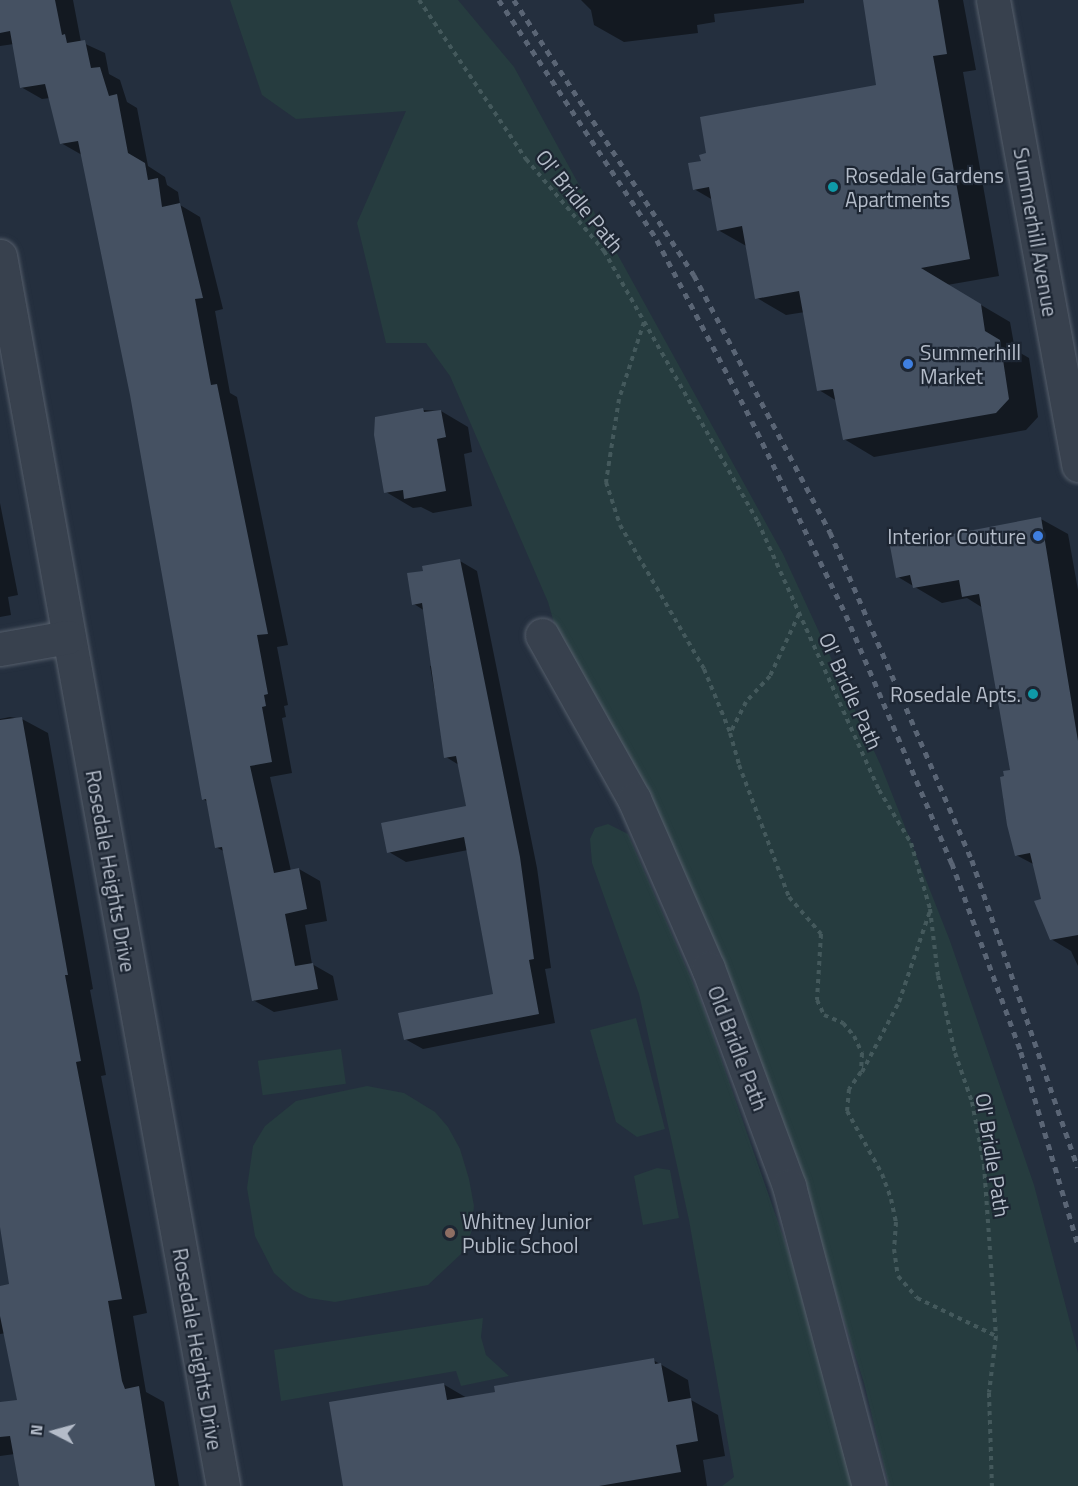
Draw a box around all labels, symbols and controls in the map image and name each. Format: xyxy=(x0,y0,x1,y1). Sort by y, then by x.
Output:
street label: Ol' Bridle Path xyxy=(531,144,629,258)
street label: Summerhill Avenue xyxy=(1009,145,1063,319)
place label: Rosedale Gardens Apartments xyxy=(845,162,1004,212)
marker: Rosedale Gardens Apartments xyxy=(826,180,840,194)
place label: Summerhill Market xyxy=(920,339,1021,389)
marker: Summerhill Market xyxy=(901,357,915,371)
place label: Interior Couture xyxy=(887,523,1026,549)
marker: Interior Couture xyxy=(1031,529,1045,543)
street label: Ol' Bridle Path xyxy=(814,629,888,753)
place label: Rosedale Apts. xyxy=(890,681,1021,707)
marker: Rosedale Apts. xyxy=(1026,687,1040,701)
street label: Rosedale Heights Drive xyxy=(81,768,141,974)
street label: Old Bridle Path xyxy=(703,982,773,1114)
street label: Ol' Bridle Path xyxy=(971,1091,1015,1219)
place label: Whitney Junior Public School xyxy=(462,1208,592,1258)
marker: Whitney Junior Public School xyxy=(443,1226,457,1240)
street label: Rosedale Heights Drive xyxy=(168,1246,228,1452)
north arrow xyxy=(24,1402,84,1462)
text: N xyxy=(24,1423,49,1437)

